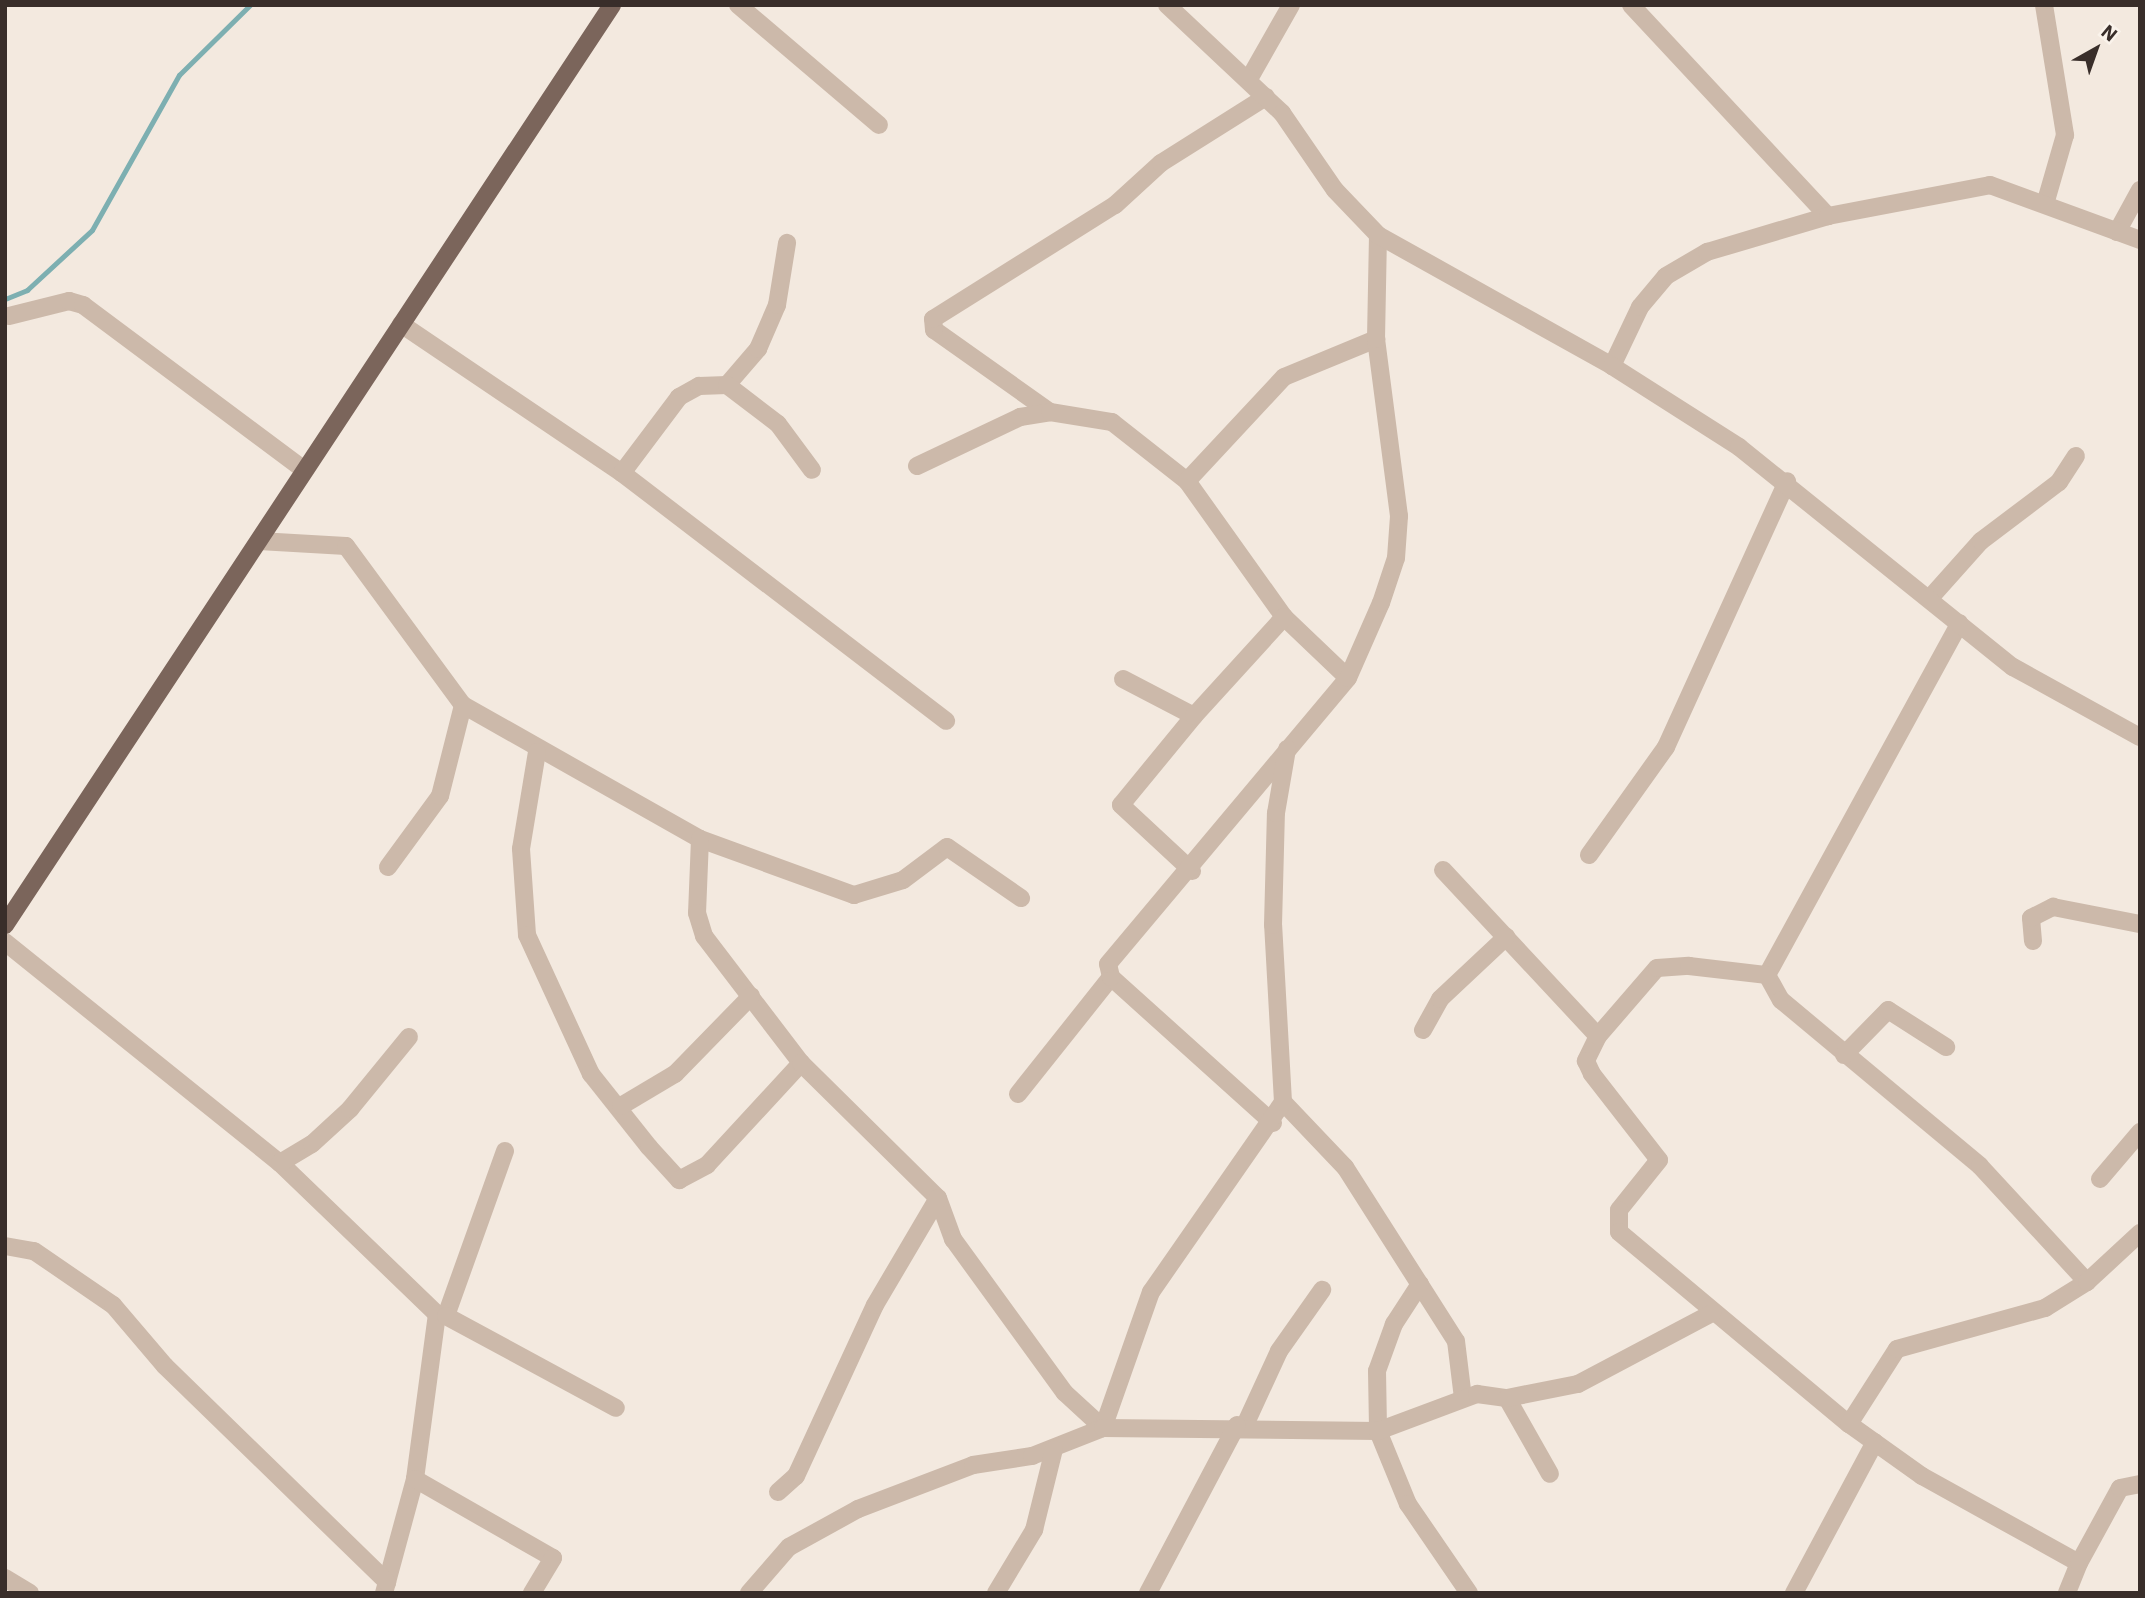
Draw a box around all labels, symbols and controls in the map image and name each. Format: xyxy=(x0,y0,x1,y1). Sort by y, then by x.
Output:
north arrow xyxy=(2061,14,2131,84)
text: N xyxy=(2097,19,2122,47)

